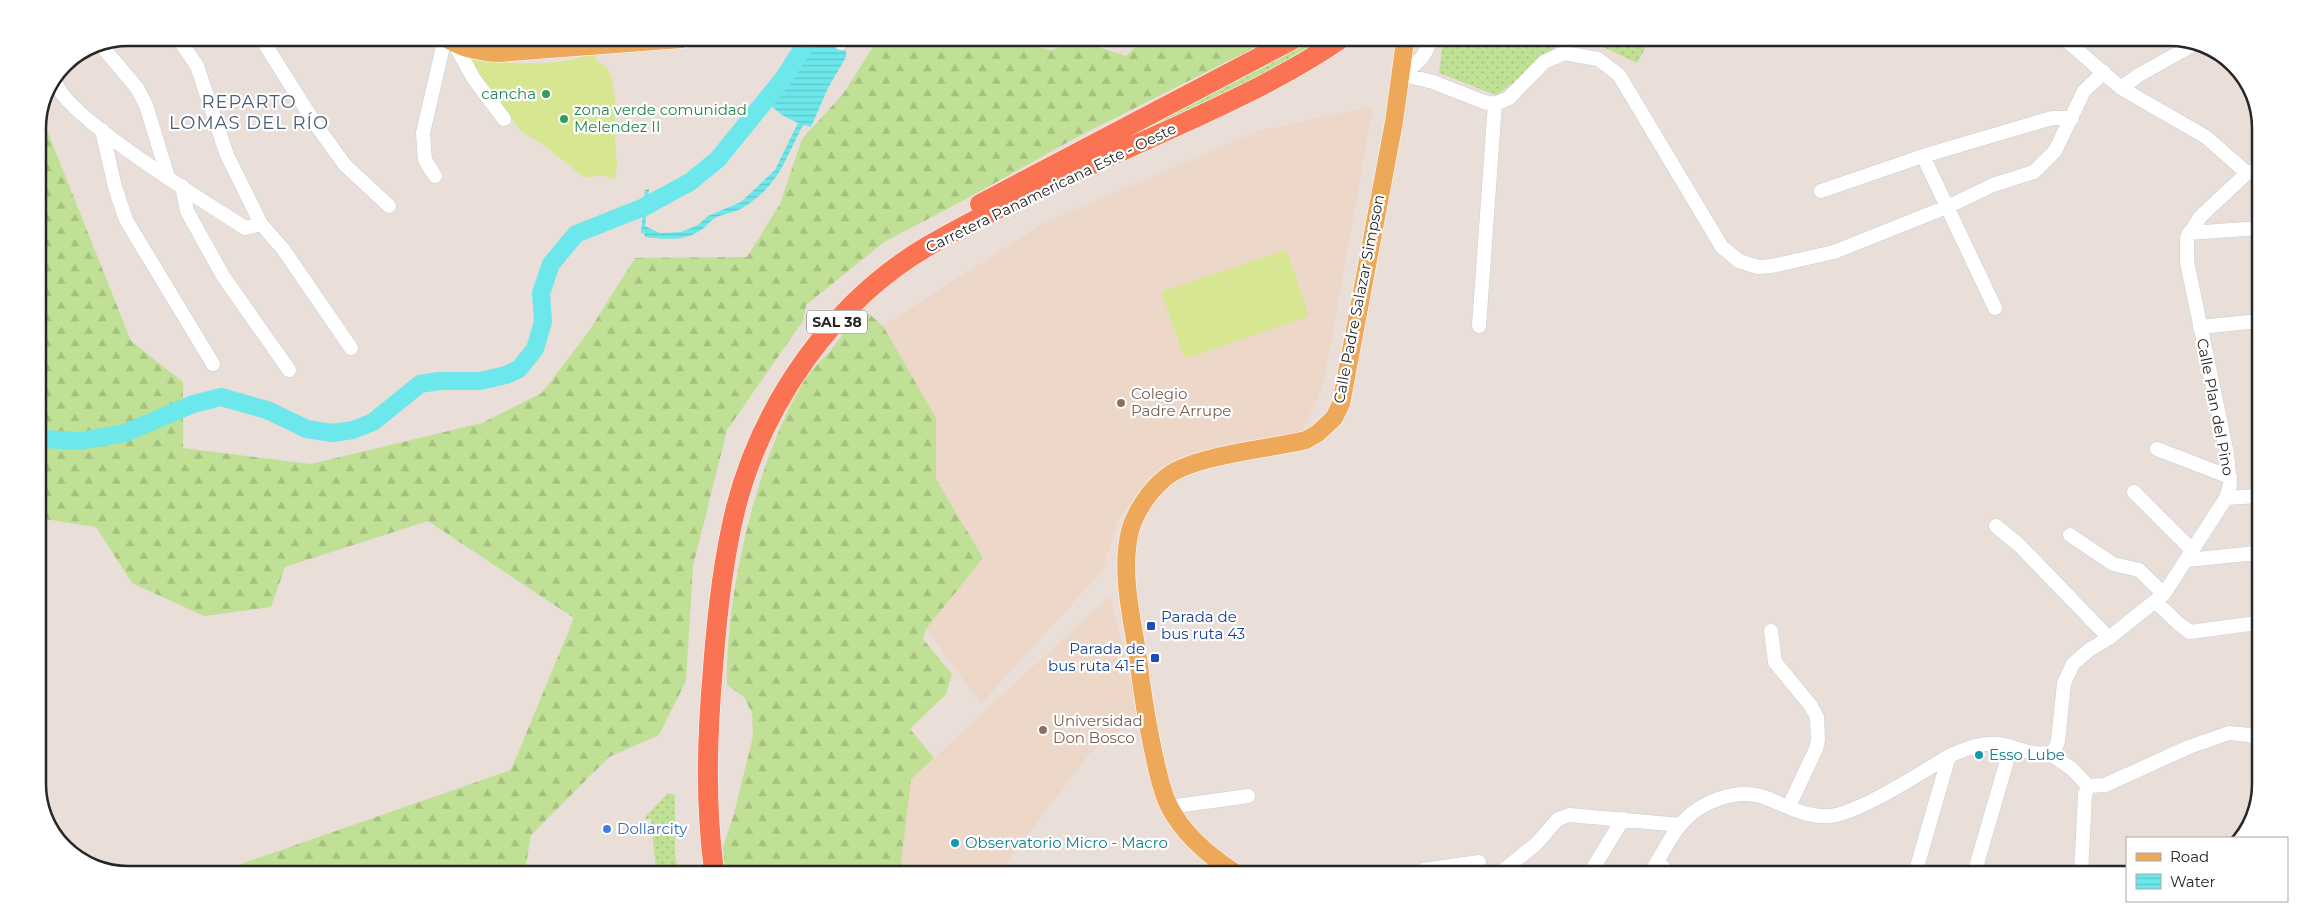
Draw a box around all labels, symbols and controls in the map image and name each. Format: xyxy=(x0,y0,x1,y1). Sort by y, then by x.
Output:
place label: cancha xyxy=(481,84,536,103)
marker: cancha xyxy=(540,88,552,100)
district label: REPARTO LOMAS DEL RÍO xyxy=(169,91,329,134)
place label: zona verde comunidad Melendez II xyxy=(574,100,747,136)
marker: zona verde comunidad Melendez II xyxy=(558,113,570,125)
street label: Carretera Panamericana Este - Oeste xyxy=(922,118,1179,257)
street label: Calle Padre Salazar Simpson xyxy=(1329,193,1388,405)
road number: SAL 38 xyxy=(807,311,867,334)
street label: Calle Plan del Pino xyxy=(2193,337,2238,477)
place label: Colegio Padre Arrupe xyxy=(1131,384,1231,420)
marker: Colegio Padre Arrupe xyxy=(1115,397,1127,409)
place label: Parada de bus ruta 43 xyxy=(1161,607,1245,643)
marker: Parada de bus ruta 43 xyxy=(1145,620,1157,632)
place label: Parada de bus ruta 41-E xyxy=(1048,639,1145,675)
marker: Parada de bus ruta 41-E xyxy=(1149,652,1161,664)
place label: Universidad Don Bosco xyxy=(1053,711,1143,747)
marker: Universidad Don Bosco xyxy=(1037,724,1049,736)
place label: Esso Lube xyxy=(1989,745,2065,764)
marker: Esso Lube xyxy=(1973,749,1985,761)
place label: Dollarcity xyxy=(617,819,688,838)
marker: Dollarcity xyxy=(601,823,613,835)
place label: Observatorio Micro - Macro xyxy=(965,833,1168,852)
marker: Observatorio Micro - Macro xyxy=(949,837,961,849)
legend xyxy=(2126,837,2288,902)
text: Road xyxy=(2170,847,2209,866)
text: Water xyxy=(2170,872,2216,891)

